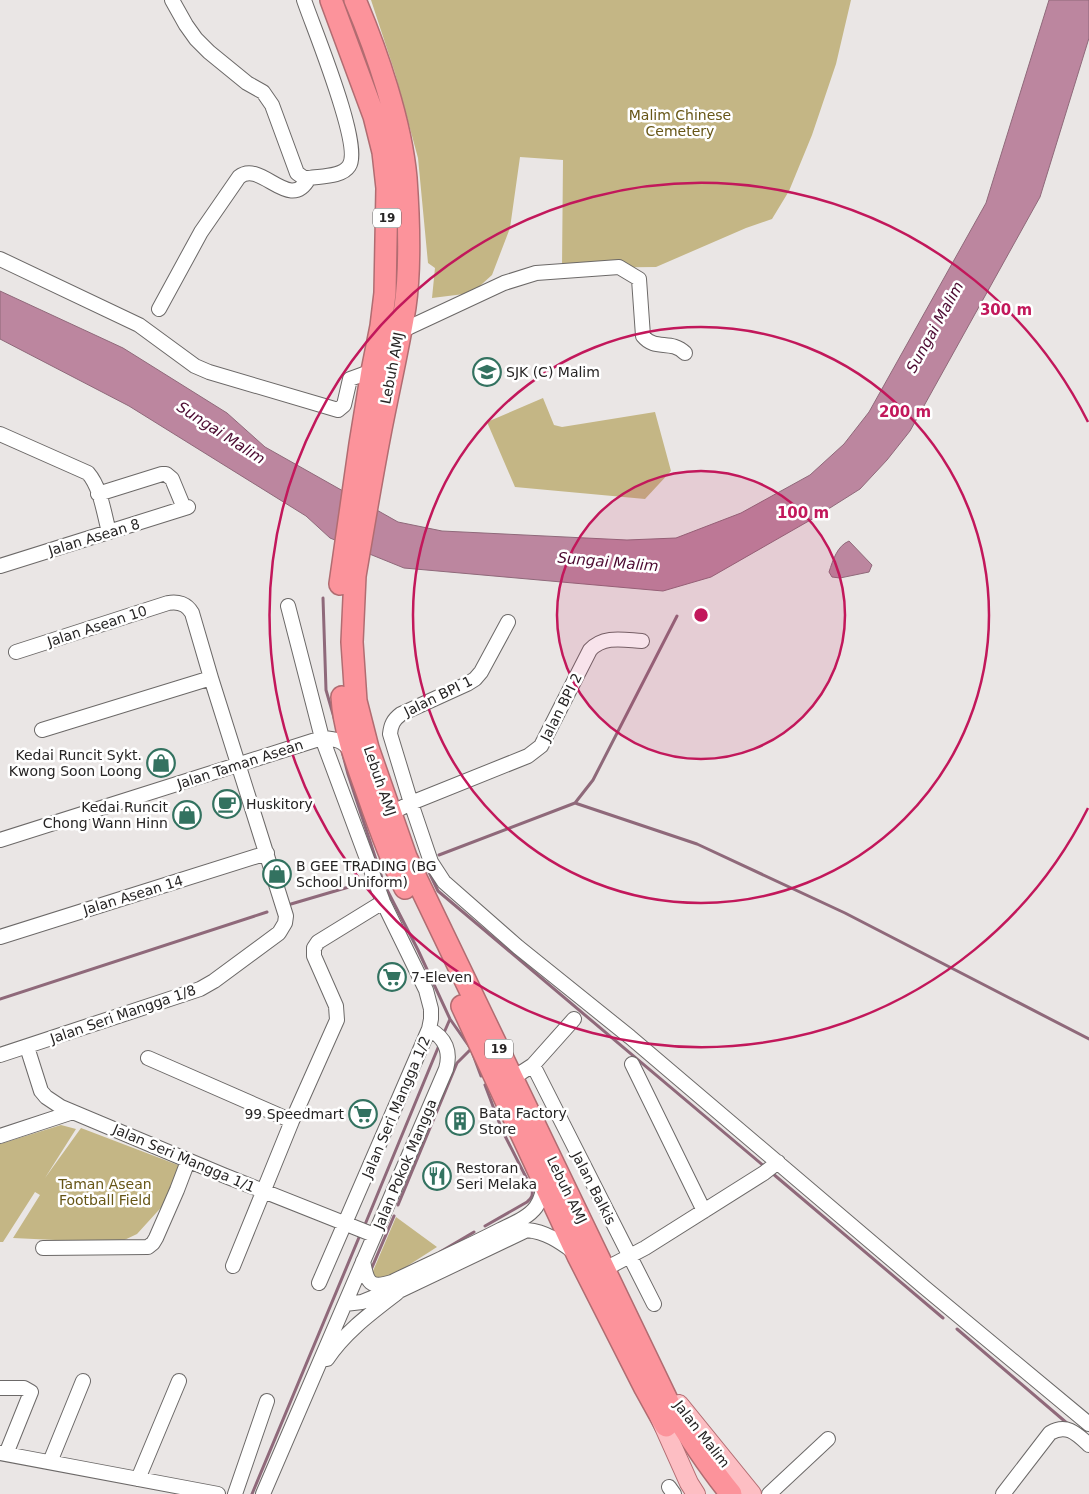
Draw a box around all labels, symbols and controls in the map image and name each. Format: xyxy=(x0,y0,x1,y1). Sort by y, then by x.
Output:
park label: Malim Chinese Cemetery xyxy=(629,107,731,139)
road number: 19 xyxy=(373,208,401,228)
water label: Sungai Malim xyxy=(903,278,967,376)
text: 300 m xyxy=(980,301,1032,319)
street label: Lebuh AMJ xyxy=(377,331,407,405)
school or university icon: SJK (C) Malim xyxy=(472,357,502,387)
place label: SJK (C) Malim xyxy=(506,364,600,380)
water label: Sungai Malim xyxy=(174,398,268,468)
text: 200 m xyxy=(879,403,931,421)
text: 100 m xyxy=(777,504,829,522)
street label: Jalan Asean 8 xyxy=(45,515,142,559)
water label: Sungai Malim xyxy=(557,549,659,575)
street label: Jalan Asean 10 xyxy=(44,602,149,650)
centre of rings xyxy=(692,606,710,624)
street label: Jalan BPI 2 xyxy=(537,670,585,745)
street label: Jalan BPI 1 xyxy=(400,673,475,720)
street label: Jalan Taman Asean xyxy=(174,736,305,792)
street label: Lebuh AMJ xyxy=(361,744,399,818)
place label: Kedai Runcit Sykt. Kwong Soon Loong xyxy=(9,747,142,779)
shop icon: Kedai Runcit Sykt. Kwong Soon Loong xyxy=(146,748,176,778)
cafe icon: Huskitory xyxy=(212,789,242,819)
place label: Huskitory xyxy=(246,796,313,812)
place label: Kedai Runcit Chong Wann Hinn xyxy=(43,799,169,831)
shop icon: Kedai Runcit Chong Wann Hinn xyxy=(172,800,202,830)
place label: B GEE TRADING (BG School Uniform) xyxy=(296,858,437,890)
shop icon: B GEE TRADING (BG School Uniform) xyxy=(262,859,292,889)
street label: Jalan Asean 14 xyxy=(80,872,185,918)
supermarket icon: 7-Eleven xyxy=(377,962,407,992)
place label: 7-Eleven xyxy=(411,969,472,985)
street label: Jalan Seri Mangga 1/8 xyxy=(47,982,198,1047)
street label: Jalan Seri Mangga 1/2 xyxy=(358,1033,433,1181)
road number: 19 xyxy=(485,1040,513,1058)
street label: Jalan Pokok Mangga xyxy=(370,1097,440,1232)
supermarket icon: 99 Speedmart xyxy=(348,1099,378,1129)
place label: Bata Factory Store xyxy=(479,1105,567,1137)
place label: 99 Speedmart xyxy=(244,1106,344,1122)
building icon: Bata Factory Store xyxy=(445,1106,475,1136)
street label: Jalan Seri Mangga 1/1 xyxy=(110,1120,258,1195)
street label: Jalan Balkis xyxy=(568,1148,619,1227)
street label: Lebuh AMJ xyxy=(544,1154,590,1226)
place label: Restoran Seri Melaka xyxy=(456,1160,537,1192)
restaurant icon: Restoran Seri Melaka xyxy=(422,1161,452,1191)
park label: Taman Asean Football Field xyxy=(57,1176,152,1208)
street label: Jalan Malim xyxy=(670,1397,733,1471)

